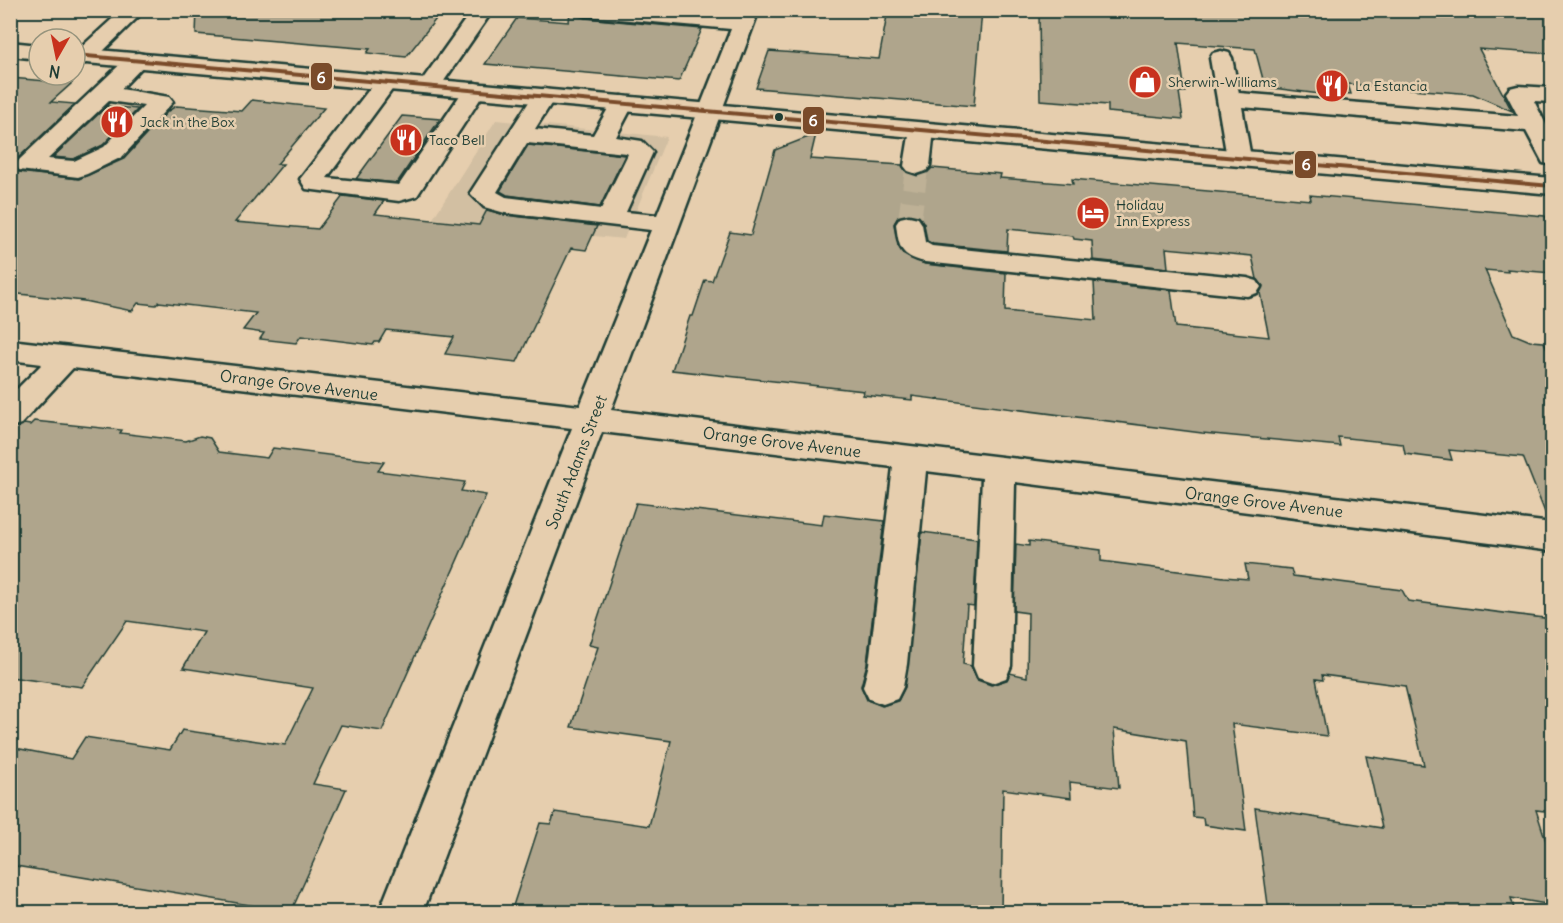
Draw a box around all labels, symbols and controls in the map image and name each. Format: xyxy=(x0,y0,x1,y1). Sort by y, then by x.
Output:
north arrow xyxy=(27,27,87,87)
text: N xyxy=(48,61,62,83)
line badge: 6 xyxy=(310,62,333,91)
shop icon: Sherwin-Williams xyxy=(1127,64,1163,100)
text: 6 xyxy=(316,67,326,87)
restaurant icon: La Estancia xyxy=(1314,68,1350,104)
place label: Sherwin-Williams xyxy=(1168,73,1277,91)
place label: La Estancia xyxy=(1355,77,1428,95)
restaurant icon: Jack in the Box xyxy=(99,104,135,140)
line badge: 6 xyxy=(802,106,825,135)
text: 6 xyxy=(808,110,818,130)
unlabelled marker xyxy=(773,111,785,123)
place label: Jack in the Box xyxy=(140,113,235,131)
restaurant icon: Taco Bell xyxy=(388,122,424,158)
place label: Taco Bell xyxy=(429,131,485,149)
line badge: 6 xyxy=(1294,150,1317,179)
text: 6 xyxy=(1301,154,1311,174)
hotel icon: Holiday Inn Express xyxy=(1075,195,1111,231)
place label: Holiday Inn Express xyxy=(1116,196,1190,230)
street label: Orange Grove Avenue xyxy=(219,365,379,405)
street label: South Adams Street xyxy=(541,391,611,532)
street label: Orange Grove Avenue xyxy=(702,422,862,462)
street label: Orange Grove Avenue xyxy=(1184,482,1344,522)

